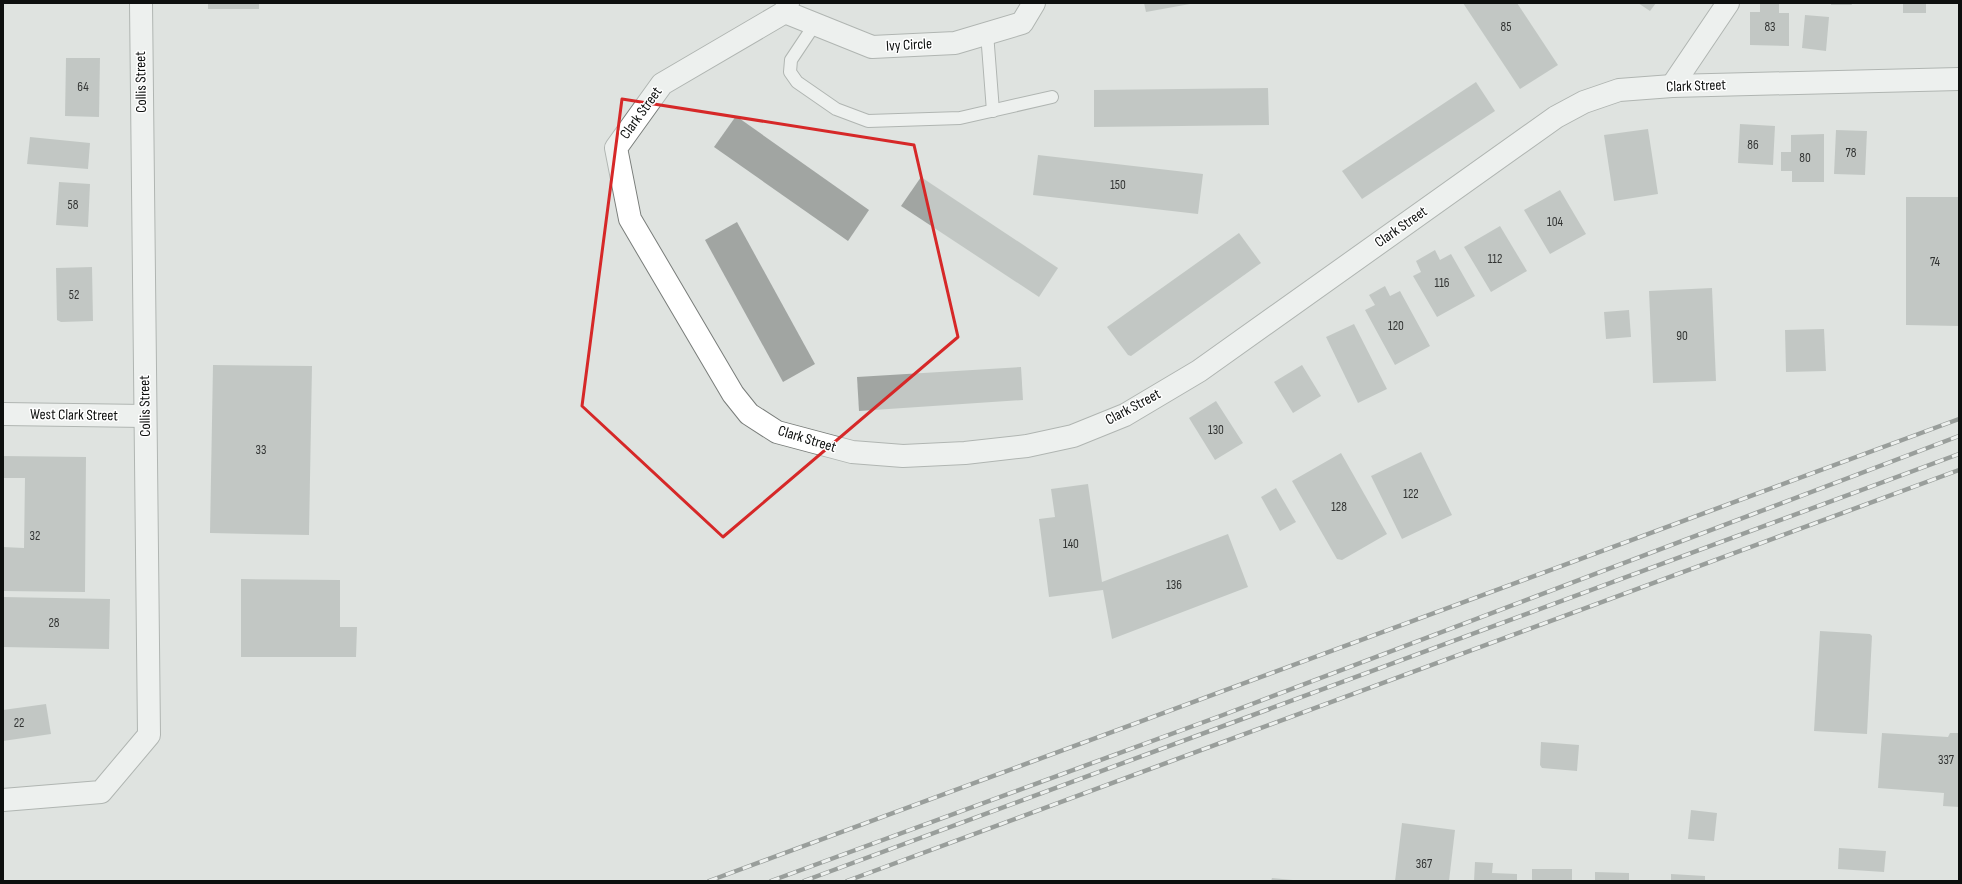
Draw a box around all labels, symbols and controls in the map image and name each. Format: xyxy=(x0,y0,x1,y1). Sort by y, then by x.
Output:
house number: 85 xyxy=(1501,19,1511,35)
house number: 83 xyxy=(1764,19,1776,35)
street label: Ivy Circle xyxy=(886,34,932,56)
street label: Collis Street xyxy=(131,51,151,113)
street label: Clark Street xyxy=(1666,75,1727,97)
house number: 64 xyxy=(77,79,89,95)
street label: Clark Street xyxy=(616,83,667,143)
house number: 86 xyxy=(1747,137,1759,153)
house number: 78 xyxy=(1846,145,1857,161)
house number: 80 xyxy=(1799,150,1811,166)
house number: 150 xyxy=(1110,177,1126,193)
house number: 58 xyxy=(68,197,79,213)
street label: Clark Street xyxy=(1371,202,1431,252)
house number: 104 xyxy=(1547,214,1563,230)
house number: 112 xyxy=(1488,251,1502,267)
house number: 74 xyxy=(1930,254,1941,270)
house number: 116 xyxy=(1435,275,1450,291)
house number: 52 xyxy=(69,287,79,303)
house number: 120 xyxy=(1388,318,1404,334)
house number: 90 xyxy=(1676,328,1688,344)
street label: Collis Street xyxy=(135,375,155,437)
street label: Clark Street xyxy=(1102,384,1164,429)
street label: West Clark Street xyxy=(30,405,118,425)
street label: Clark Street xyxy=(776,421,839,457)
house number: 130 xyxy=(1208,422,1224,438)
house number: 33 xyxy=(256,442,266,458)
house number: 122 xyxy=(1403,486,1419,502)
house number: 128 xyxy=(1331,499,1347,515)
house number: 32 xyxy=(30,528,40,544)
house number: 140 xyxy=(1063,536,1079,552)
house number: 136 xyxy=(1166,577,1182,593)
house number: 28 xyxy=(48,615,60,631)
house number: 22 xyxy=(14,715,24,731)
house number: 337 xyxy=(1938,752,1955,768)
house number: 367 xyxy=(1416,856,1433,872)

